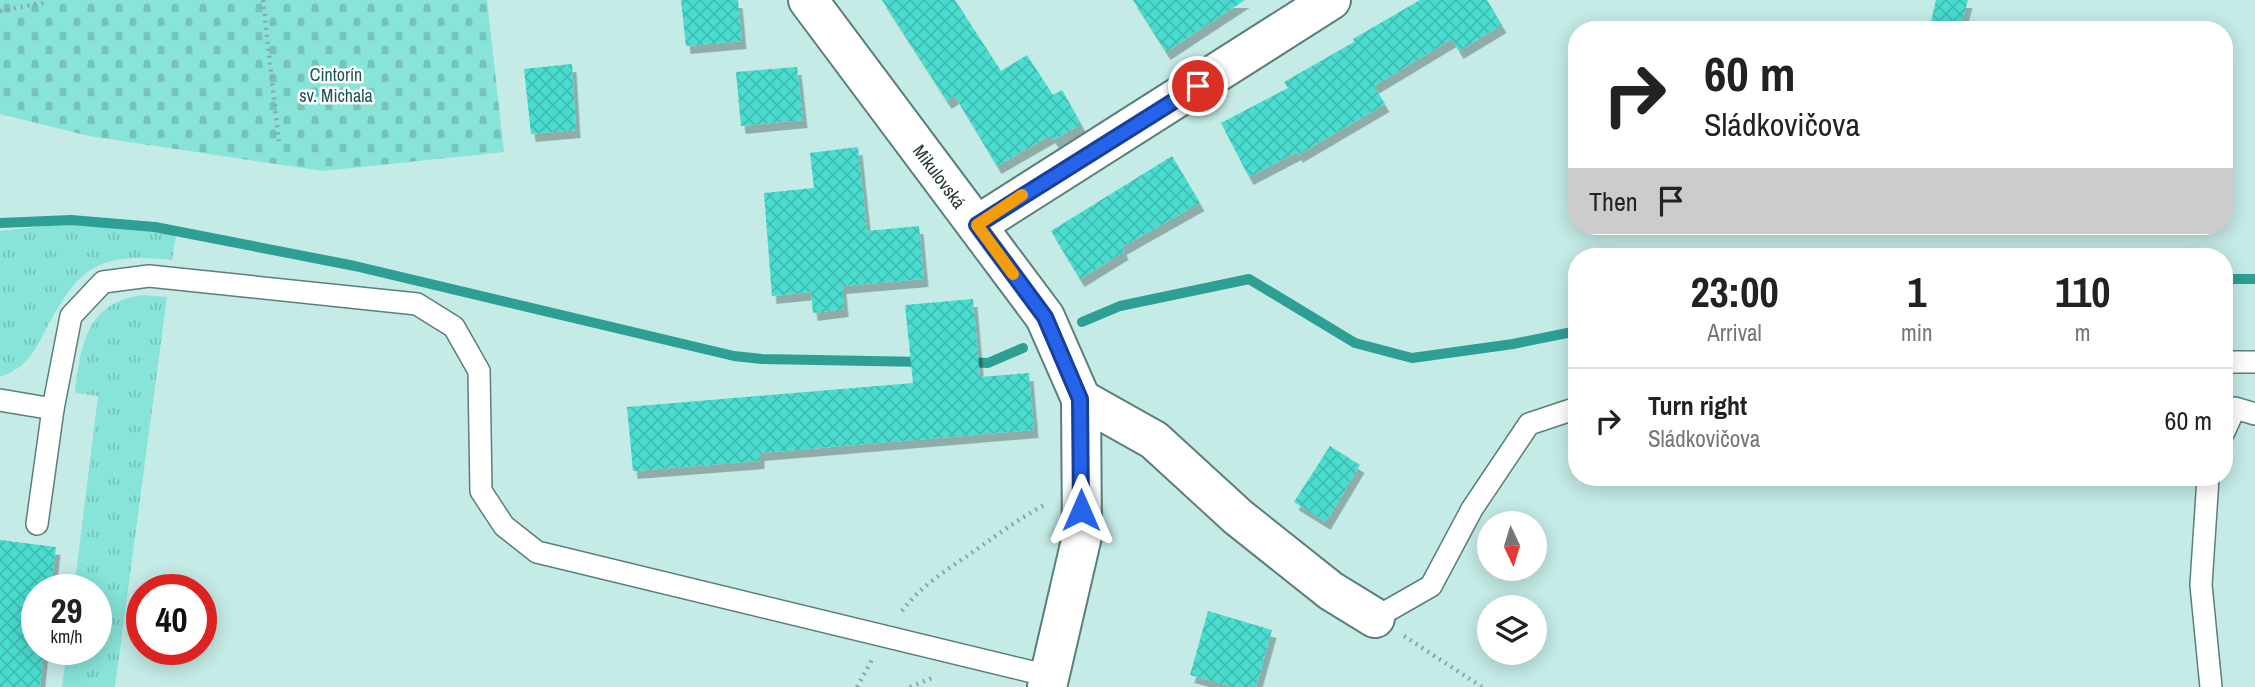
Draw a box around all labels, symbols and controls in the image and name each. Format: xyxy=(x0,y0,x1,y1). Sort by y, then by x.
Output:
text: 60 m xyxy=(1704,40,1796,106)
icon: right xyxy=(1589,49,1680,140)
pin xyxy=(1168,56,1228,116)
park label: Cintorín sv. Michala xyxy=(299,62,373,108)
icon: arrive xyxy=(1179,67,1217,105)
text: Sládkovičova xyxy=(1704,103,1860,146)
street label: Mikulovská xyxy=(908,139,972,213)
icon: arrive xyxy=(1652,182,1690,220)
text: Then xyxy=(1589,184,1638,219)
text: 23:00 xyxy=(1690,264,1779,320)
text: 1 xyxy=(1907,264,1926,320)
text: 110 xyxy=(2055,264,2111,320)
text: Arrival xyxy=(1707,317,1762,348)
text: min xyxy=(1901,317,1932,348)
text: m xyxy=(2075,317,2091,348)
text: Turn right xyxy=(1648,388,1747,423)
icon: right xyxy=(1589,402,1627,440)
text: 60 m xyxy=(2165,403,2212,438)
text: Sládkovičova xyxy=(1648,423,1760,454)
position arrow xyxy=(1044,473,1118,547)
north arrow xyxy=(1477,511,1547,581)
map controls xyxy=(1477,511,1547,665)
speed limit sign: 40 xyxy=(126,574,217,665)
text: 29 xyxy=(51,587,82,634)
button: layers xyxy=(1477,595,1547,665)
text: km/h xyxy=(51,624,83,649)

